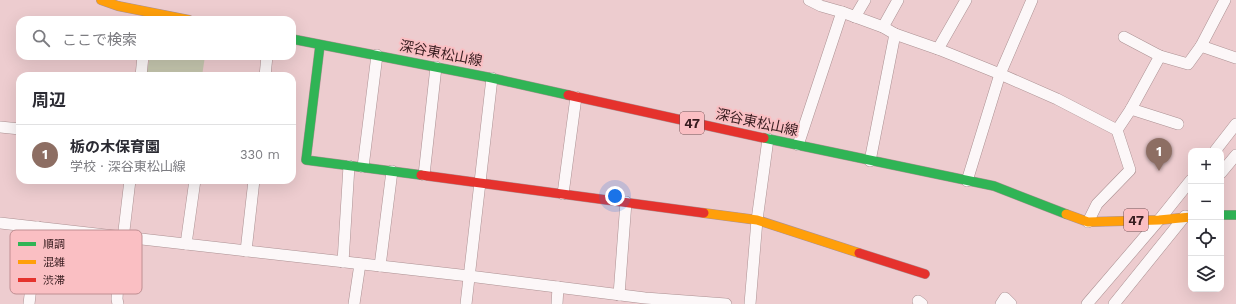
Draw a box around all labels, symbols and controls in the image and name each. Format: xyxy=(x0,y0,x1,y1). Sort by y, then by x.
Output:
search box xyxy=(16,16,296,60)
icon: search xyxy=(30,27,52,49)
text: ここで検索 xyxy=(62,31,137,49)
street label: 深谷東松山線 xyxy=(398,37,484,69)
text: 周辺 xyxy=(32,90,66,110)
street label: 深谷東松山線 xyxy=(714,105,800,139)
road number: 47 xyxy=(680,112,704,134)
text: 栃の木保育園 xyxy=(70,138,160,156)
pin: 1 xyxy=(1146,138,1172,171)
text: 1 xyxy=(42,147,48,162)
text: 330 m xyxy=(240,147,280,162)
map controls xyxy=(1188,148,1224,292)
button: + xyxy=(1188,148,1224,184)
text: 学校 · 深谷東松山線 xyxy=(70,159,186,174)
button: − xyxy=(1188,184,1224,220)
your location xyxy=(605,186,625,206)
road number: 47 xyxy=(1124,209,1148,231)
button: locate xyxy=(1188,220,1224,256)
legend xyxy=(10,230,142,294)
text: 順調 xyxy=(43,238,65,251)
text: 混雑 xyxy=(43,256,65,269)
button: layers xyxy=(1188,256,1224,292)
text: 渋滞 xyxy=(43,274,65,287)

